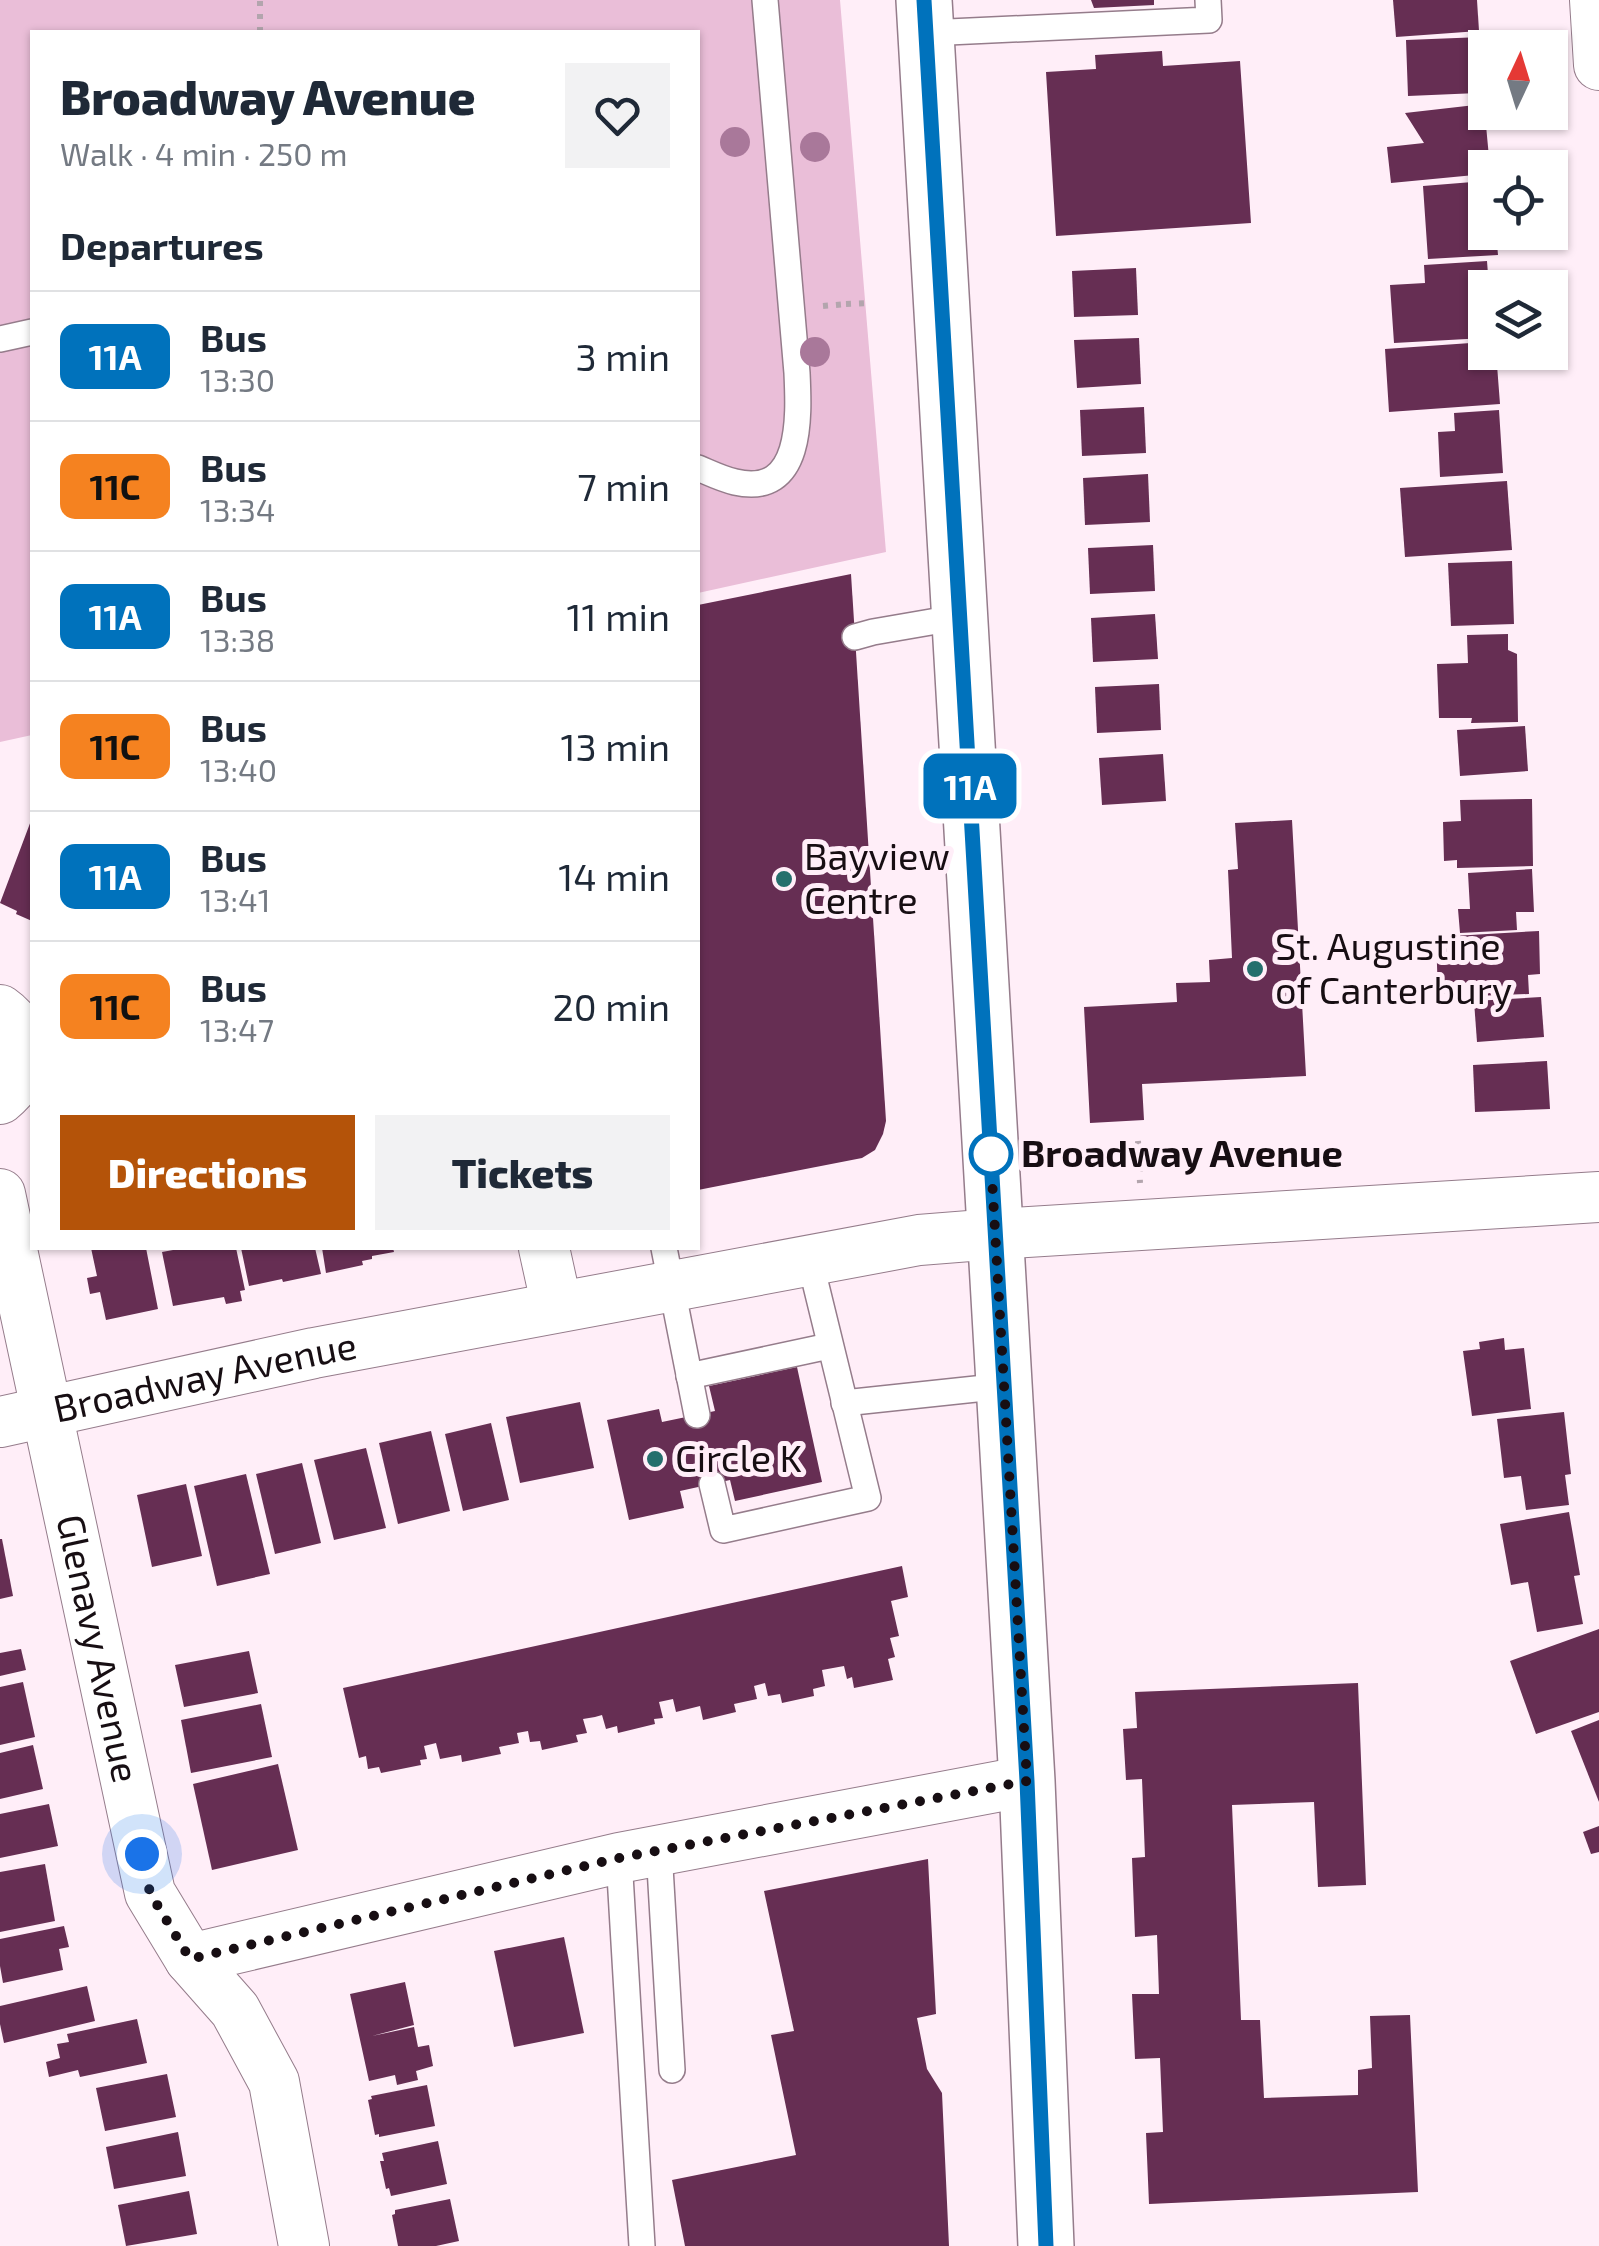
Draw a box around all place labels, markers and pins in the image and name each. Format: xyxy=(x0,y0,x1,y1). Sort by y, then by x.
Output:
place label: Bayview Centre xyxy=(804,832,950,922)
marker: Bayview Centre xyxy=(773,868,795,890)
place label: St. Augustine of Canterbury xyxy=(1275,922,1512,1012)
marker: St. Augustine of Canterbury xyxy=(1244,958,1266,980)
place label: Broadway Avenue xyxy=(1021,1129,1343,1175)
marker: Broadway Avenue xyxy=(970,1133,1012,1175)
place label: Circle K xyxy=(675,1434,802,1480)
marker: Circle K xyxy=(644,1448,666,1470)

